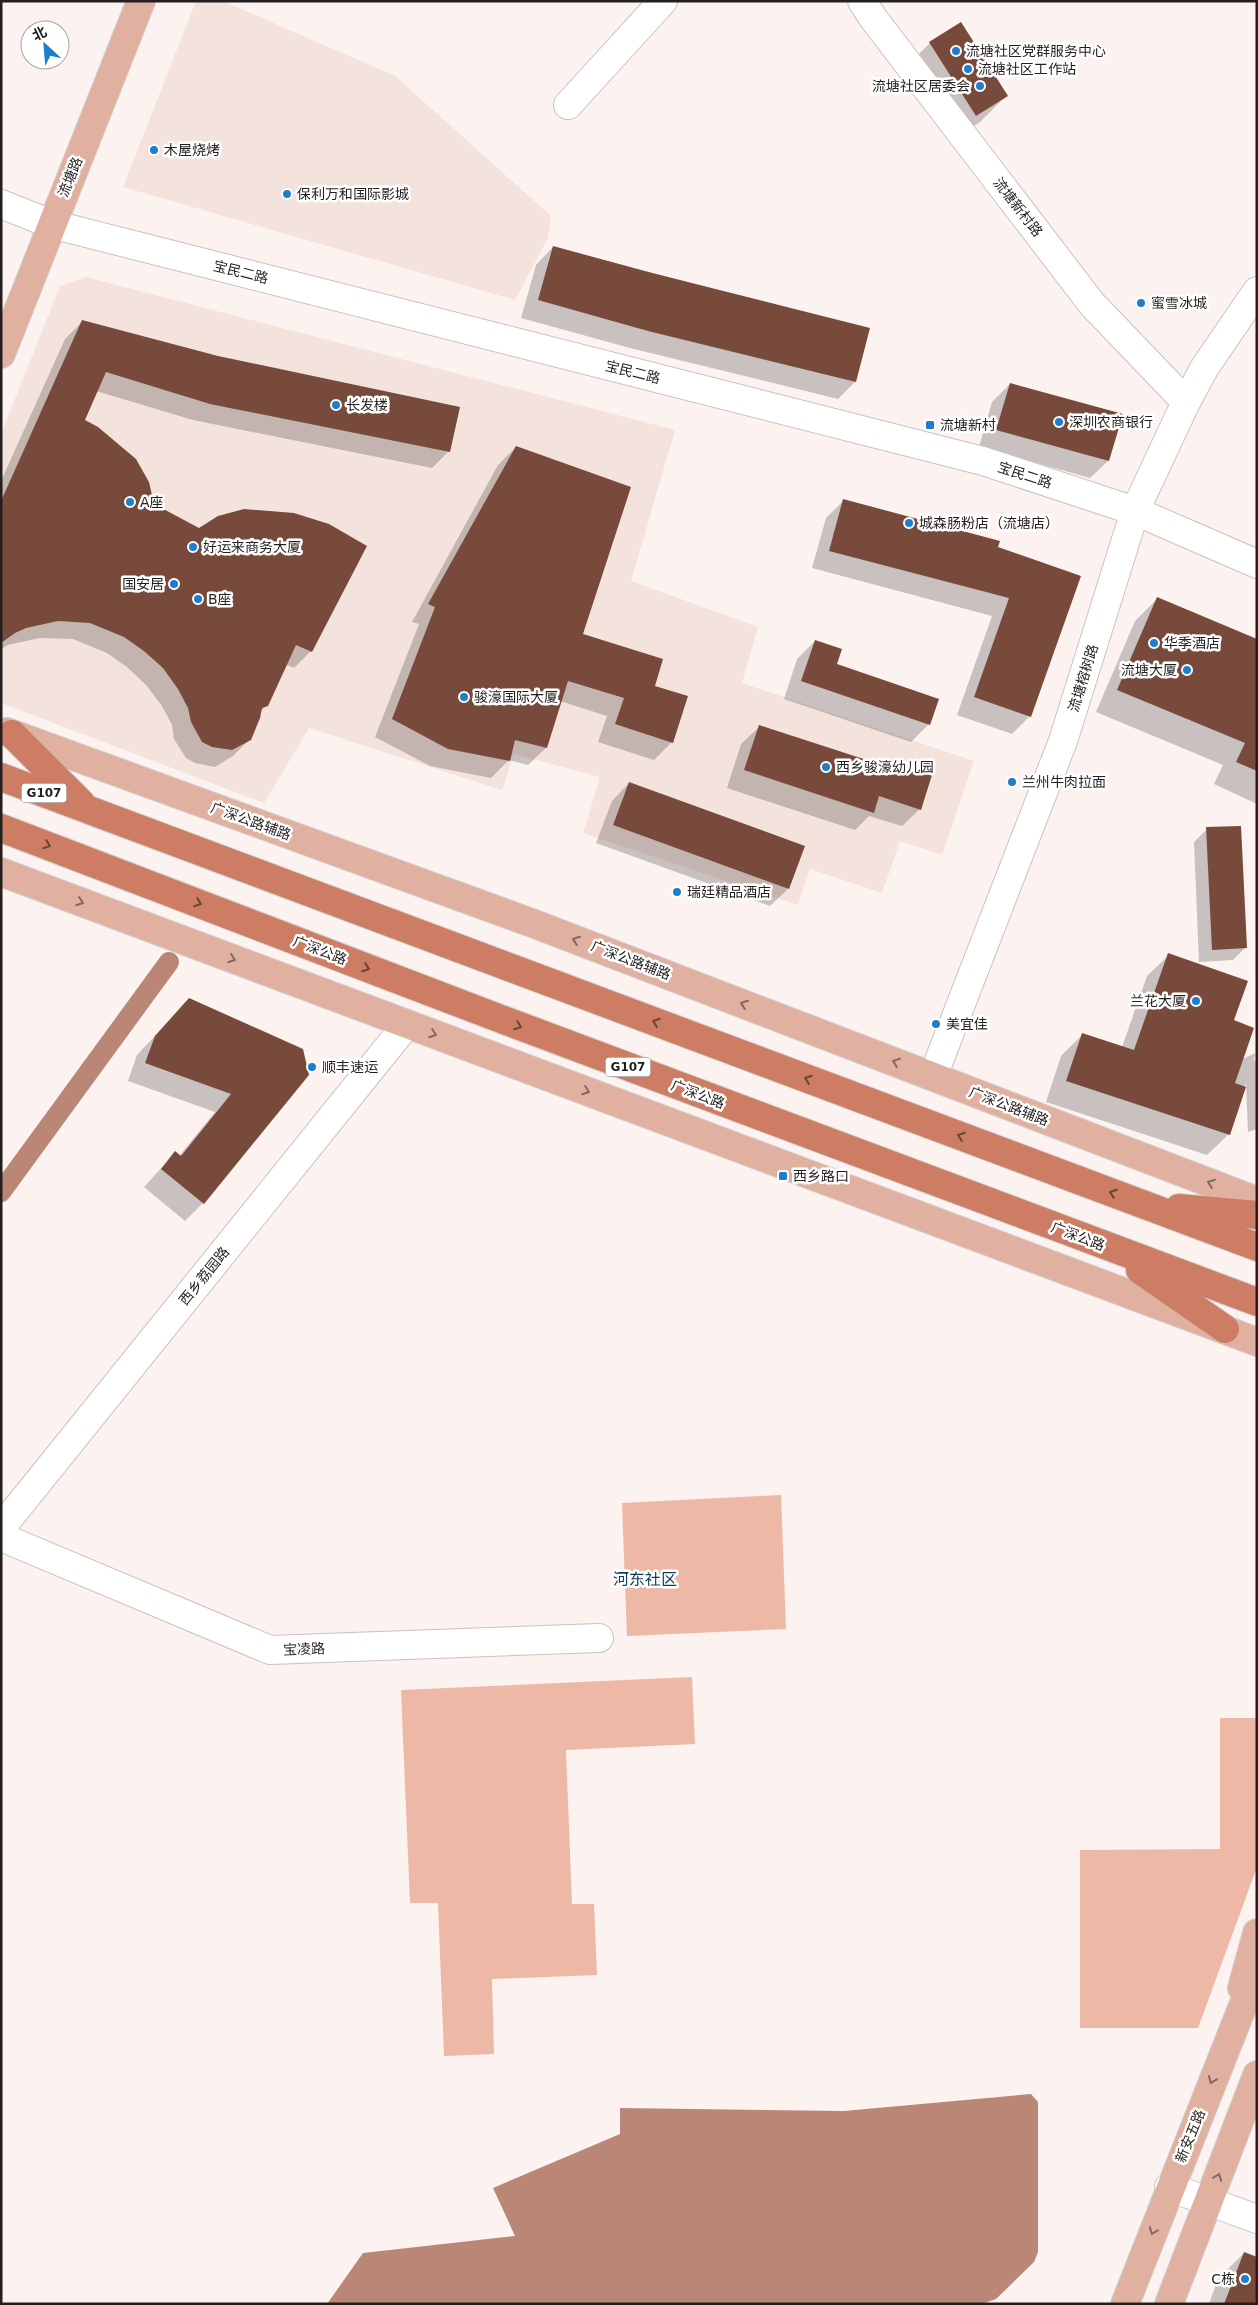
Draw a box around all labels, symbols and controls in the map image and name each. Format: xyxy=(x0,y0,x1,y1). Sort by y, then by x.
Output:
north arrow xyxy=(20,20,70,70)
text: 北 xyxy=(30,23,49,44)
place label: 流塘社区党群服务中心 xyxy=(966,43,1106,59)
marker: 流塘社区党群服务中心 xyxy=(950,45,962,57)
place label: 流塘社区工作站 xyxy=(978,61,1076,77)
marker: 流塘社区工作站 xyxy=(962,63,974,75)
place label: 流塘社区居委会 xyxy=(872,78,970,94)
marker: 流塘社区居委会 xyxy=(974,80,986,92)
place label: 木屋烧烤 xyxy=(164,142,220,158)
marker: 木屋烧烤 xyxy=(148,144,160,156)
street label: 流塘路 xyxy=(55,155,85,199)
street label: 流塘新村路 xyxy=(990,174,1046,240)
place label: 保利万和国际影城 xyxy=(297,186,409,202)
marker: 保利万和国际影城 xyxy=(281,188,293,200)
street label: 宝民二路 xyxy=(212,257,270,287)
place label: 蜜雪冰城 xyxy=(1151,295,1207,311)
marker: 蜜雪冰城 xyxy=(1135,297,1147,309)
street label: 宝民二路 xyxy=(604,357,662,387)
place label: 长发楼 xyxy=(346,397,388,413)
marker: 长发楼 xyxy=(330,399,342,411)
place label: 深圳农商银行 xyxy=(1069,414,1153,430)
marker: 深圳农商银行 xyxy=(1053,416,1065,428)
place label: 流塘新村 xyxy=(940,417,996,433)
marker: 流塘新村 xyxy=(924,419,936,431)
street label: 宝民二路 xyxy=(996,459,1054,491)
place label: A座 xyxy=(140,494,164,510)
marker: A座 xyxy=(124,496,136,508)
place label: 城森肠粉店（流塘店） xyxy=(919,515,1059,531)
marker: 城森肠粉店（流塘店） xyxy=(903,517,915,529)
place label: 好运来商务大厦 xyxy=(203,539,301,555)
marker: 好运来商务大厦 xyxy=(187,541,199,553)
place label: 国安居 xyxy=(122,576,164,592)
marker: 国安居 xyxy=(168,578,180,590)
place label: B座 xyxy=(208,591,232,607)
marker: B座 xyxy=(192,593,204,605)
place label: 华季酒店 xyxy=(1164,635,1220,651)
marker: 华季酒店 xyxy=(1148,637,1160,649)
street label: 流塘榕树路 xyxy=(1065,642,1101,714)
place label: 流塘大厦 xyxy=(1121,662,1177,678)
marker: 流塘大厦 xyxy=(1181,664,1193,676)
place label: 骏濠国际大厦 xyxy=(474,689,558,705)
marker: 骏濠国际大厦 xyxy=(458,691,470,703)
place label: 西乡骏濠幼儿园 xyxy=(836,759,934,775)
marker: 西乡骏濠幼儿园 xyxy=(820,761,832,773)
place label: 兰州牛肉拉面 xyxy=(1022,774,1106,790)
marker: 兰州牛肉拉面 xyxy=(1006,776,1018,788)
road number: G107 xyxy=(22,784,66,802)
street label: 广深公路辅路 xyxy=(209,799,293,843)
one-way arrow xyxy=(42,839,51,849)
place label: 瑞廷精品酒店 xyxy=(687,884,771,900)
marker: 瑞廷精品酒店 xyxy=(671,886,683,898)
one-way arrow xyxy=(75,896,84,906)
one-way arrow xyxy=(194,898,202,908)
street label: 广深公路 xyxy=(291,932,349,968)
one-way arrow xyxy=(573,935,581,945)
street label: 广深公路辅路 xyxy=(589,937,673,983)
one-way arrow xyxy=(227,952,236,963)
one-way arrow xyxy=(362,962,370,972)
place label: 兰花大厦 xyxy=(1130,993,1186,1009)
marker: 兰花大厦 xyxy=(1190,995,1202,1007)
one-way arrow xyxy=(741,1000,749,1010)
place label: 美宜佳 xyxy=(946,1016,988,1032)
one-way arrow xyxy=(652,1018,661,1029)
marker: 美宜佳 xyxy=(930,1018,942,1030)
one-way arrow xyxy=(513,1020,522,1030)
one-way arrow xyxy=(429,1028,437,1038)
road number: G107 xyxy=(606,1058,650,1076)
one-way arrow xyxy=(892,1058,901,1069)
place label: 顺丰速运 xyxy=(322,1059,378,1075)
marker: 顺丰速运 xyxy=(306,1061,318,1073)
one-way arrow xyxy=(805,1075,813,1085)
street label: 广深公路 xyxy=(669,1076,727,1112)
street label: 广深公路辅路 xyxy=(967,1083,1051,1129)
one-way arrow xyxy=(581,1085,589,1095)
one-way arrow xyxy=(957,1132,965,1142)
place label: 西乡路口 xyxy=(793,1168,849,1184)
marker: 西乡路口 xyxy=(777,1170,789,1182)
one-way arrow xyxy=(1207,1179,1216,1189)
one-way arrow xyxy=(1109,1189,1118,1199)
street label: 广深公路 xyxy=(1049,1218,1107,1254)
street label: 西乡荔园路 xyxy=(176,1244,232,1308)
district label: 河东社区 xyxy=(613,1570,677,1589)
street label: 宝凌路 xyxy=(283,1640,325,1658)
one-way arrow xyxy=(1208,2075,1218,2084)
street label: 新安五路 xyxy=(1172,2107,1208,2165)
one-way arrow xyxy=(1212,2173,1222,2182)
one-way arrow xyxy=(1148,2226,1159,2235)
place label: C栋 xyxy=(1211,2271,1235,2287)
marker: C栋 xyxy=(1239,2273,1251,2285)

